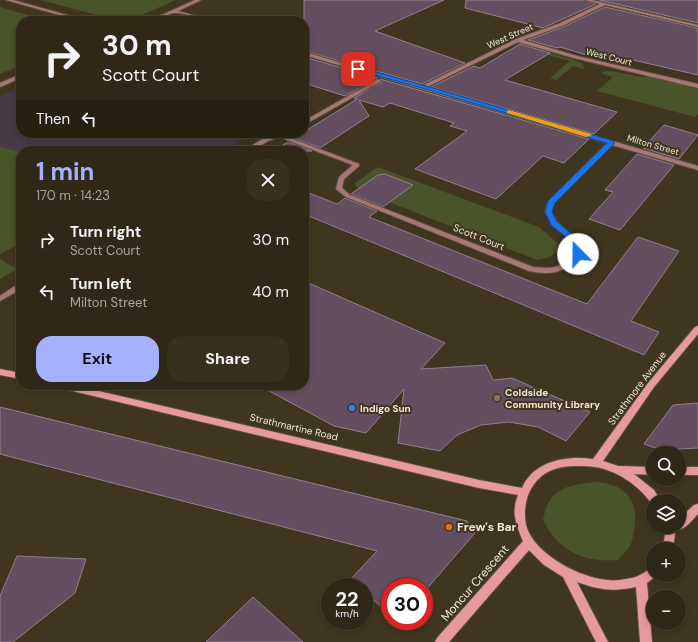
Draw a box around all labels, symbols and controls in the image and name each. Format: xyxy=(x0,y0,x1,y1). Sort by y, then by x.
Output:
street label: West Street xyxy=(485,20,535,51)
text: 30 m xyxy=(102,27,172,64)
icon: right xyxy=(36,32,88,84)
street label: West Court xyxy=(585,45,634,69)
pin xyxy=(341,52,375,86)
icon: arrive xyxy=(347,58,369,80)
text: Scott Court xyxy=(102,63,200,87)
icon: left xyxy=(78,108,100,130)
text: Then xyxy=(36,109,70,129)
street label: Milton Street xyxy=(626,132,681,158)
text: 1 min xyxy=(36,156,94,187)
button: close xyxy=(247,159,289,201)
text: 170 m · 14:23 xyxy=(36,187,110,204)
street label: Scott Court xyxy=(451,221,507,253)
text: Turn right xyxy=(70,222,141,242)
icon: right xyxy=(36,229,58,251)
text: 30 m xyxy=(253,230,289,250)
position arrow xyxy=(557,233,599,275)
text: Scott Court xyxy=(70,242,140,259)
text: Turn left xyxy=(70,274,131,294)
icon: left xyxy=(36,281,58,303)
text: 40 m xyxy=(252,282,289,302)
text: Milton Street xyxy=(70,294,147,311)
button: Exit xyxy=(36,336,159,382)
button: Share xyxy=(167,336,289,382)
street label: Strathmore Avenue xyxy=(605,348,669,427)
place label: Coldside Community Library xyxy=(505,386,600,411)
marker: Coldside Community Library xyxy=(492,393,502,403)
place label: Indigo Sun xyxy=(360,402,411,415)
marker: Indigo Sun xyxy=(347,403,357,413)
street label: Strathmartine Road xyxy=(249,411,339,443)
map controls xyxy=(646,446,686,630)
button: search xyxy=(646,446,686,486)
button: layers xyxy=(646,494,686,534)
place label: Frew's Bar xyxy=(457,519,517,535)
marker: Frew's Bar xyxy=(444,522,454,532)
street label: Moncur Crescent xyxy=(437,541,513,625)
button: + xyxy=(646,542,686,582)
speed limit sign: 30 xyxy=(381,578,433,630)
text: 22 xyxy=(335,586,359,612)
button: − xyxy=(646,590,686,630)
text: km/h xyxy=(335,607,359,620)

